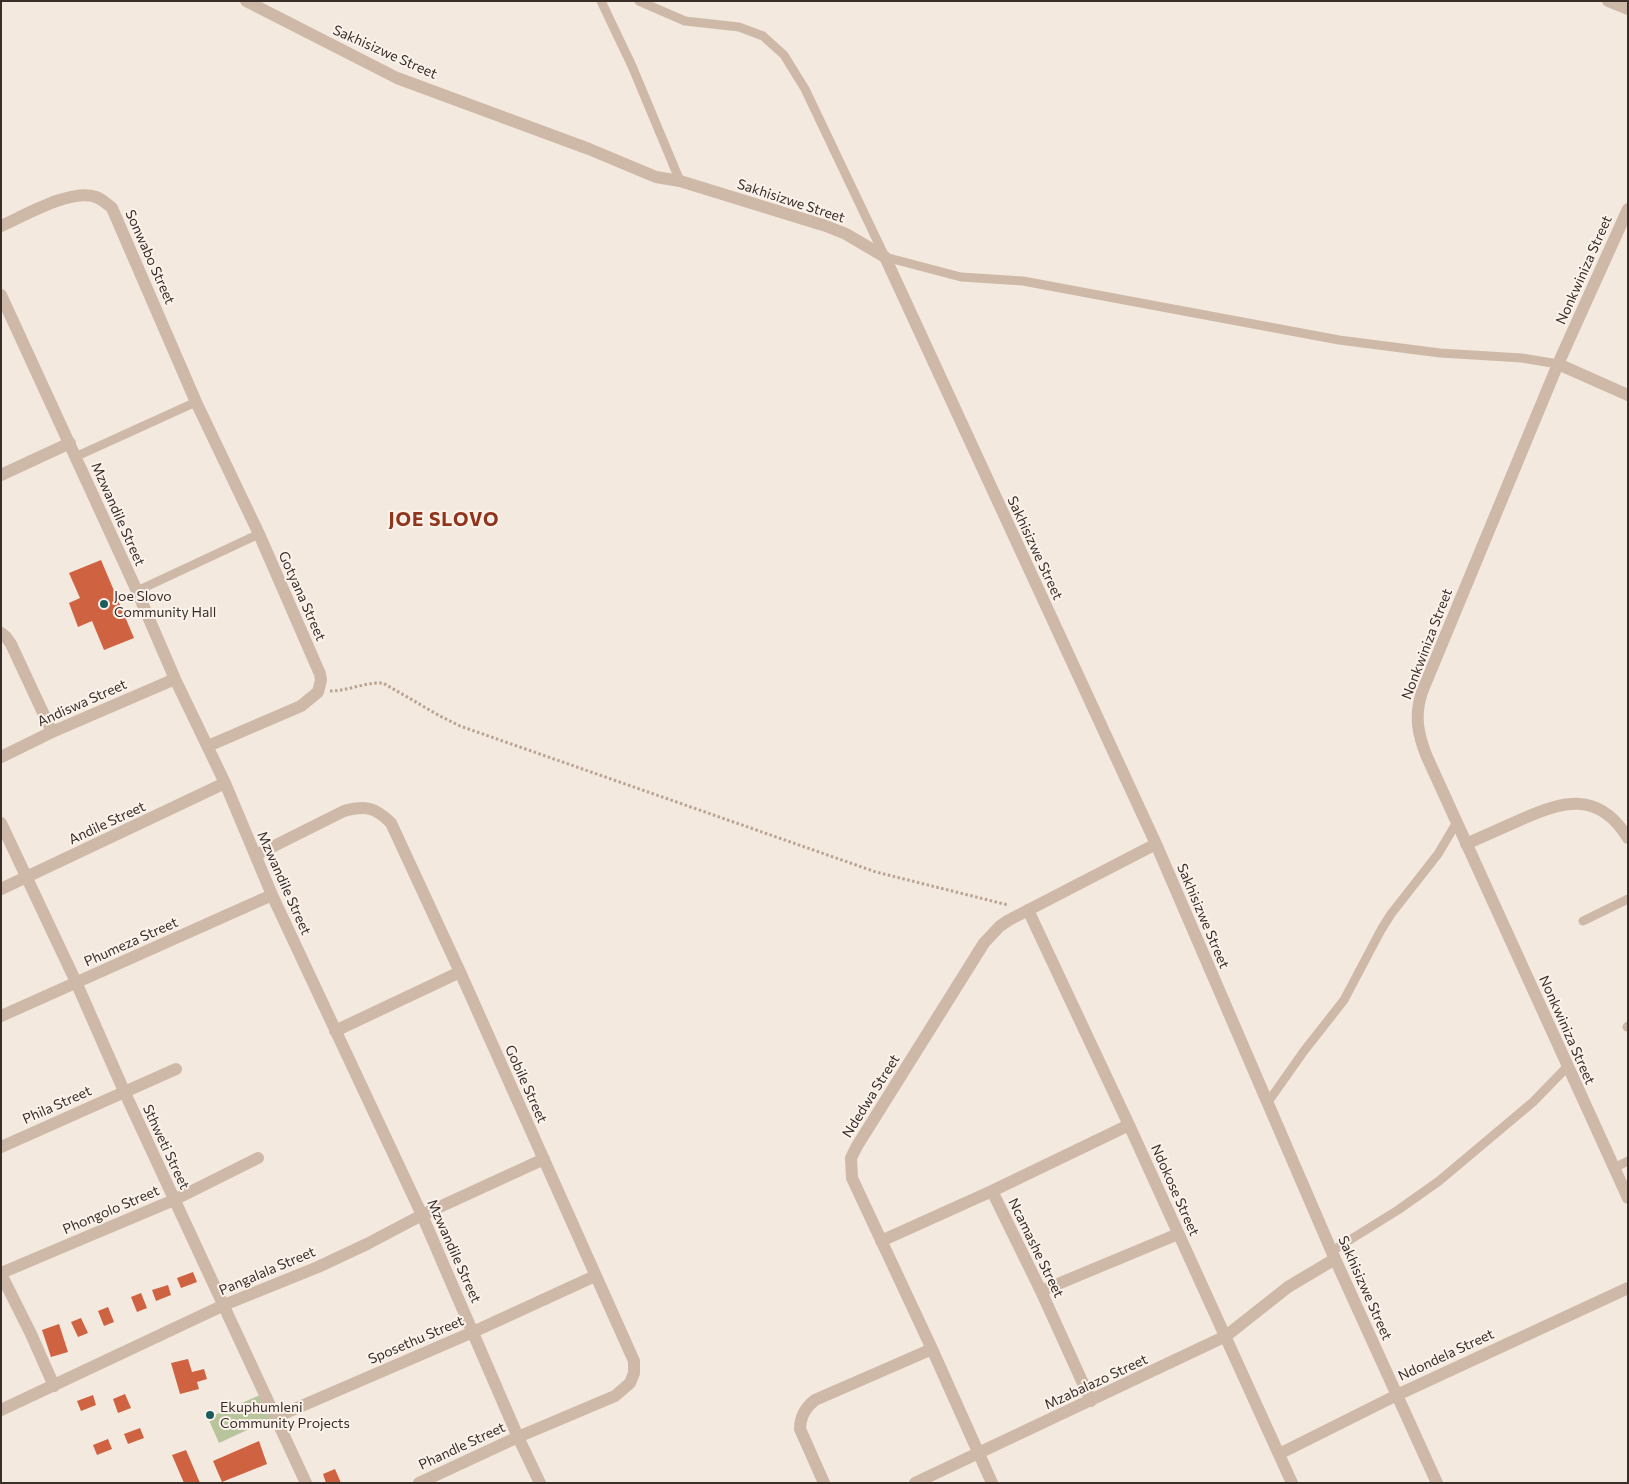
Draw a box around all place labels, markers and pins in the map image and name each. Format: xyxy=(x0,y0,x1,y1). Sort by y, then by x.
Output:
place label: Joe Slovo Community Hall xyxy=(114,588,216,620)
marker: Joe Slovo Community Hall xyxy=(98,598,110,610)
place label: Ekuphumleni Community Projects xyxy=(220,1399,350,1431)
marker: Ekuphumleni Community Projects xyxy=(204,1409,216,1421)

